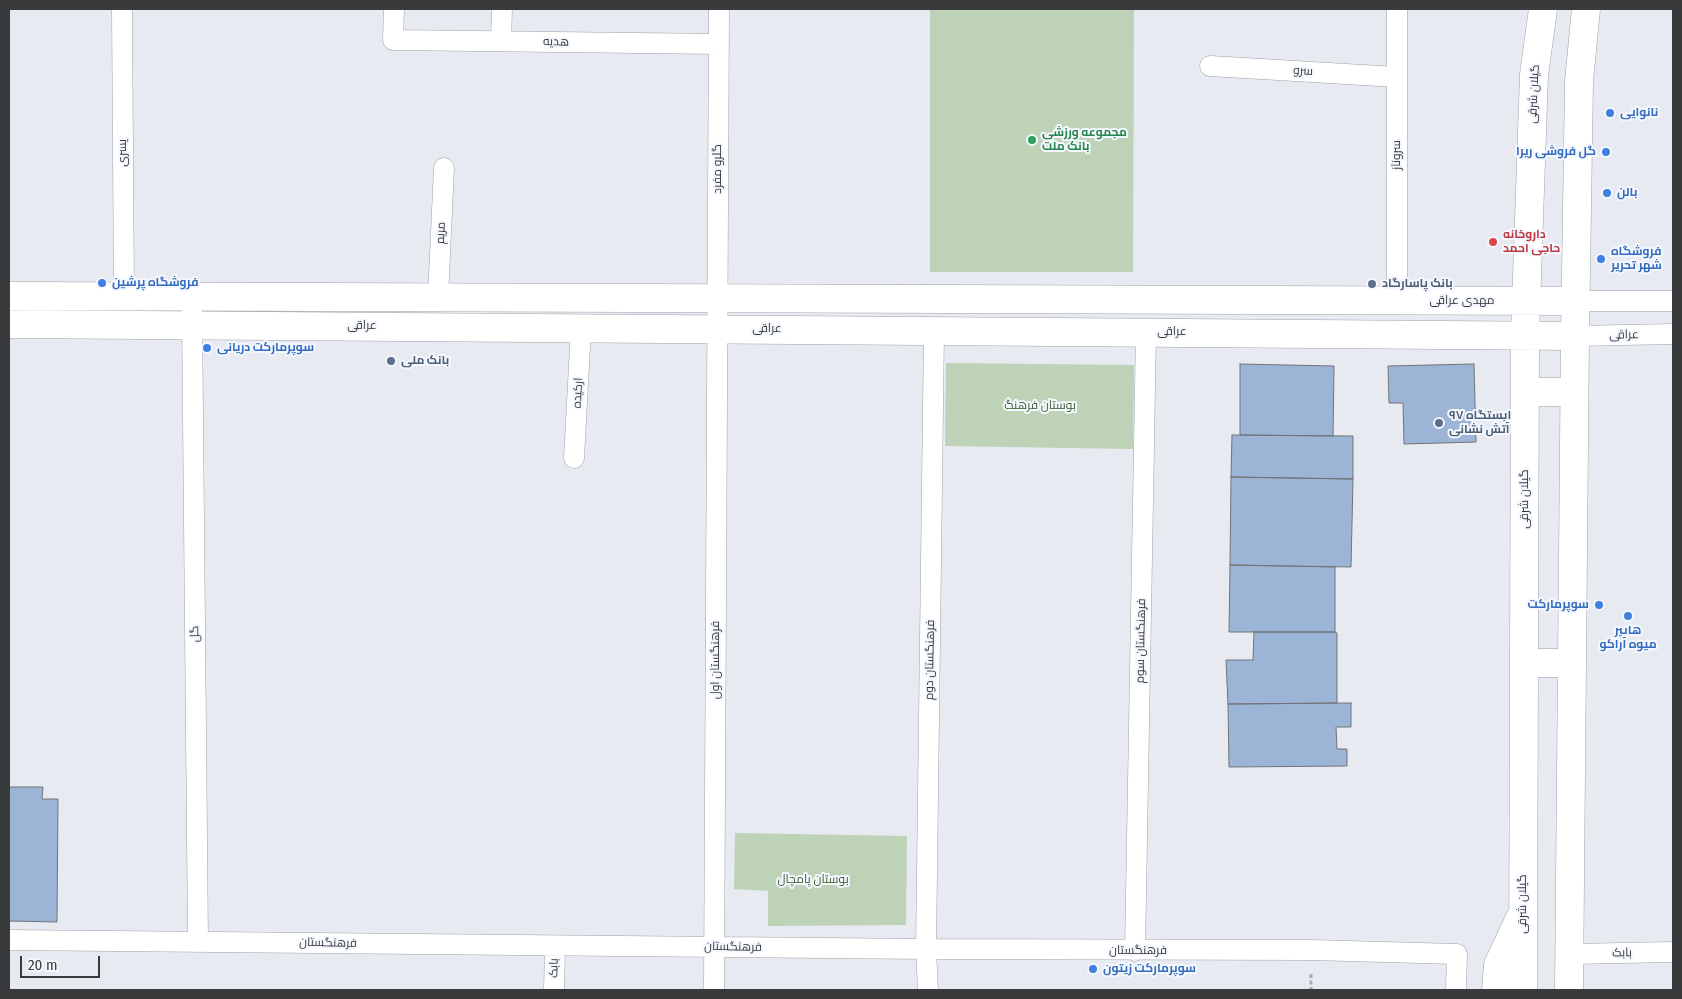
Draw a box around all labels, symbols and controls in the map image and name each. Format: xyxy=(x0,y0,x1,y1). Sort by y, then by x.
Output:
street label: هدیه xyxy=(543,35,569,49)
street label: سرو xyxy=(1293,63,1313,79)
street label: گیلان شرقی xyxy=(1525,64,1543,124)
place label: نانوایی xyxy=(1620,106,1658,120)
marker: نانوایی xyxy=(1604,107,1616,119)
place label: مجموعه ورزشی بانک ملت xyxy=(1042,126,1127,154)
marker: مجموعه ورزشی بانک ملت xyxy=(1026,134,1038,146)
street label: یسری xyxy=(116,139,130,167)
street label: سروناز xyxy=(1390,140,1404,170)
street label: گلرو مفرد xyxy=(711,144,725,194)
place label: گل فروشی ریرا xyxy=(1516,145,1596,159)
marker: گل فروشی ریرا xyxy=(1600,146,1612,158)
place label: بالن xyxy=(1617,186,1637,200)
marker: بالن xyxy=(1601,187,1613,199)
street label: مریم xyxy=(433,221,449,245)
place label: داروخانه حاجی احمد xyxy=(1503,228,1560,256)
marker: داروخانه حاجی احمد xyxy=(1487,236,1499,248)
place label: فروشگاه شهر تحریر xyxy=(1611,245,1662,273)
marker: فروشگاه شهر تحریر xyxy=(1595,253,1607,265)
place label: فروشگاه پرشین xyxy=(112,276,198,290)
marker: فروشگاه پرشین xyxy=(96,277,108,289)
place label: بانک پاسارگاد xyxy=(1382,277,1453,291)
marker: بانک پاسارگاد xyxy=(1366,278,1378,290)
street label: مهدی عراقی xyxy=(1429,294,1495,308)
street label: عراقی xyxy=(347,319,377,333)
street label: عراقی xyxy=(752,322,782,336)
street label: عراقی xyxy=(1157,325,1187,339)
street label: عراقی xyxy=(1609,328,1639,342)
place label: سوپرمارکت دریانی xyxy=(217,341,314,355)
marker: سوپرمارکت دریانی xyxy=(201,342,213,354)
place label: بانک ملی xyxy=(401,354,449,368)
marker: بانک ملی xyxy=(385,355,397,367)
street label: ارکیده xyxy=(570,377,586,409)
park label: بوستان فرهنگ xyxy=(1004,399,1076,413)
place label: ایستگاه ۹۷ آتش نشانی xyxy=(1449,409,1511,437)
marker: ایستگاه ۹۷ آتش نشانی xyxy=(1433,417,1445,429)
street label: گیلان شرقی xyxy=(1518,469,1532,529)
street label: فرهنگستان سوم xyxy=(1133,598,1149,684)
place label: سوپرمارکت xyxy=(1528,598,1589,612)
marker: سوپرمارکت xyxy=(1593,599,1605,611)
marker: هایپر میوه آراکو xyxy=(1622,610,1634,622)
street label: فرهنگستان دوم xyxy=(922,620,938,700)
street label: فرهنگستان اول xyxy=(709,621,723,699)
place label: هایپر میوه آراکو xyxy=(1599,624,1657,652)
street label: گل xyxy=(188,626,202,642)
park label: بوستان پامچال xyxy=(777,873,849,887)
street label: گیلان شرقی xyxy=(1516,874,1530,934)
street label: فرهنگستان xyxy=(299,935,357,951)
street label: فرهنگستان xyxy=(704,939,762,955)
street label: فرهنگستان xyxy=(1109,944,1167,958)
scale bar xyxy=(22,946,102,978)
street label: بابک xyxy=(1612,946,1632,960)
text: 20 m xyxy=(28,956,58,974)
street label: بابک xyxy=(547,958,561,978)
place label: سوپرمارکت زیتون xyxy=(1103,962,1196,976)
marker: سوپرمارکت زیتون xyxy=(1087,963,1099,975)

